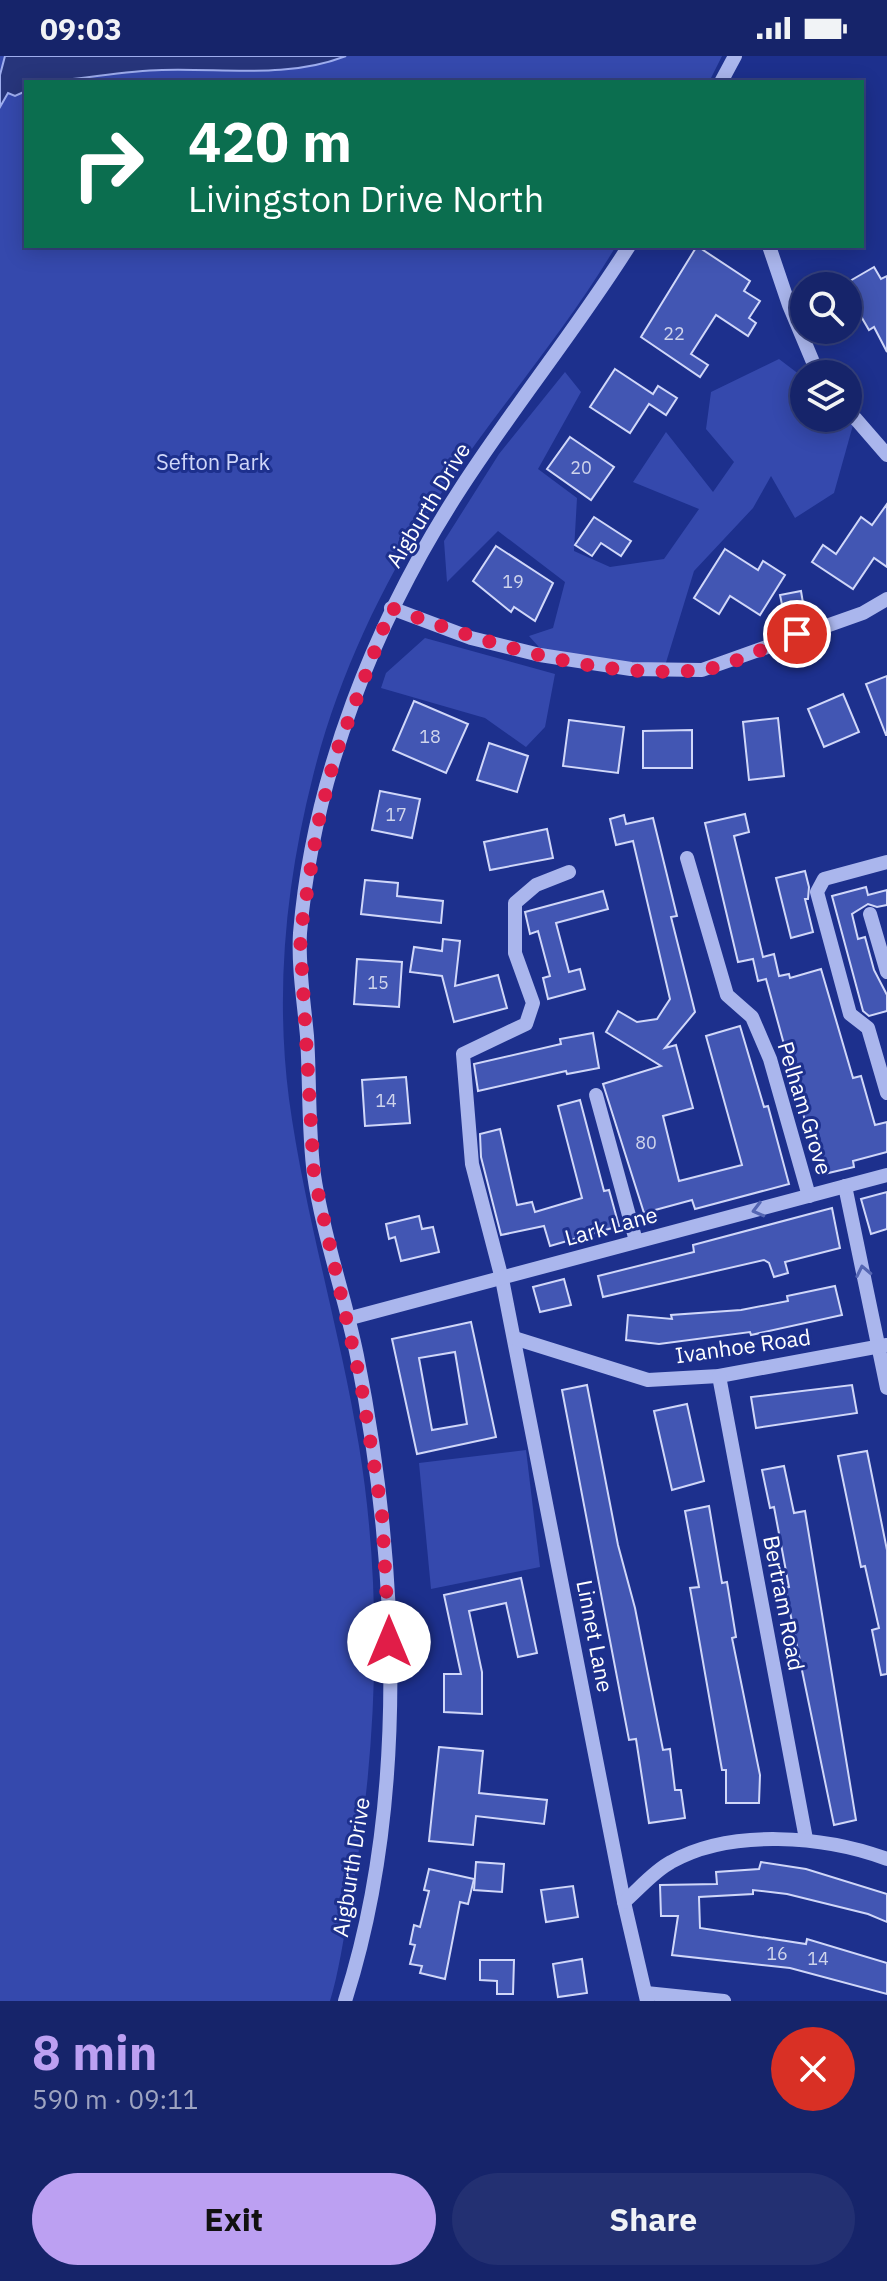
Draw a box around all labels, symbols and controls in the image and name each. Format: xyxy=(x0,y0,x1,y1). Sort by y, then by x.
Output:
text: 09:03 xyxy=(40,9,122,48)
text: 420 m xyxy=(188,105,352,177)
icon: right xyxy=(56,112,160,216)
text: Livingston Drive North xyxy=(188,175,544,222)
map controls xyxy=(790,272,862,432)
button: search xyxy=(790,272,862,344)
house number: 22 xyxy=(663,322,685,345)
button: layers xyxy=(790,360,862,432)
street label: Aigburth Drive xyxy=(379,437,476,573)
park label: Sefton Park xyxy=(156,447,270,476)
house number: 20 xyxy=(570,456,592,479)
house number: 19 xyxy=(502,570,524,593)
pin xyxy=(763,600,831,668)
icon: arrive xyxy=(775,612,819,656)
house number: 18 xyxy=(419,725,441,748)
house number: 17 xyxy=(385,803,407,826)
house number: 15 xyxy=(367,971,389,994)
street label: Pelham Grove xyxy=(771,1038,839,1178)
house number: 14 xyxy=(375,1089,397,1112)
house number: 80 xyxy=(635,1131,657,1154)
street label: Lark Lane xyxy=(561,1199,660,1252)
one-way arrow xyxy=(751,1200,765,1217)
one-way arrow xyxy=(855,1264,872,1278)
street label: Ivanhoe Road xyxy=(673,1322,812,1369)
street label: Bertram Road xyxy=(757,1533,812,1673)
street label: Linnet Lane xyxy=(570,1577,621,1695)
position arrow xyxy=(347,1600,431,1684)
street label: Aigburth Drive xyxy=(325,1795,376,1939)
house number: 16 xyxy=(766,1942,788,1965)
house number: 14 xyxy=(807,1947,829,1970)
text: 8 min xyxy=(32,2021,157,2083)
button: close xyxy=(771,2027,855,2111)
text: 590 m · 09:11 xyxy=(32,2082,198,2116)
button: Exit xyxy=(32,2173,436,2265)
button: Share xyxy=(452,2173,855,2265)

